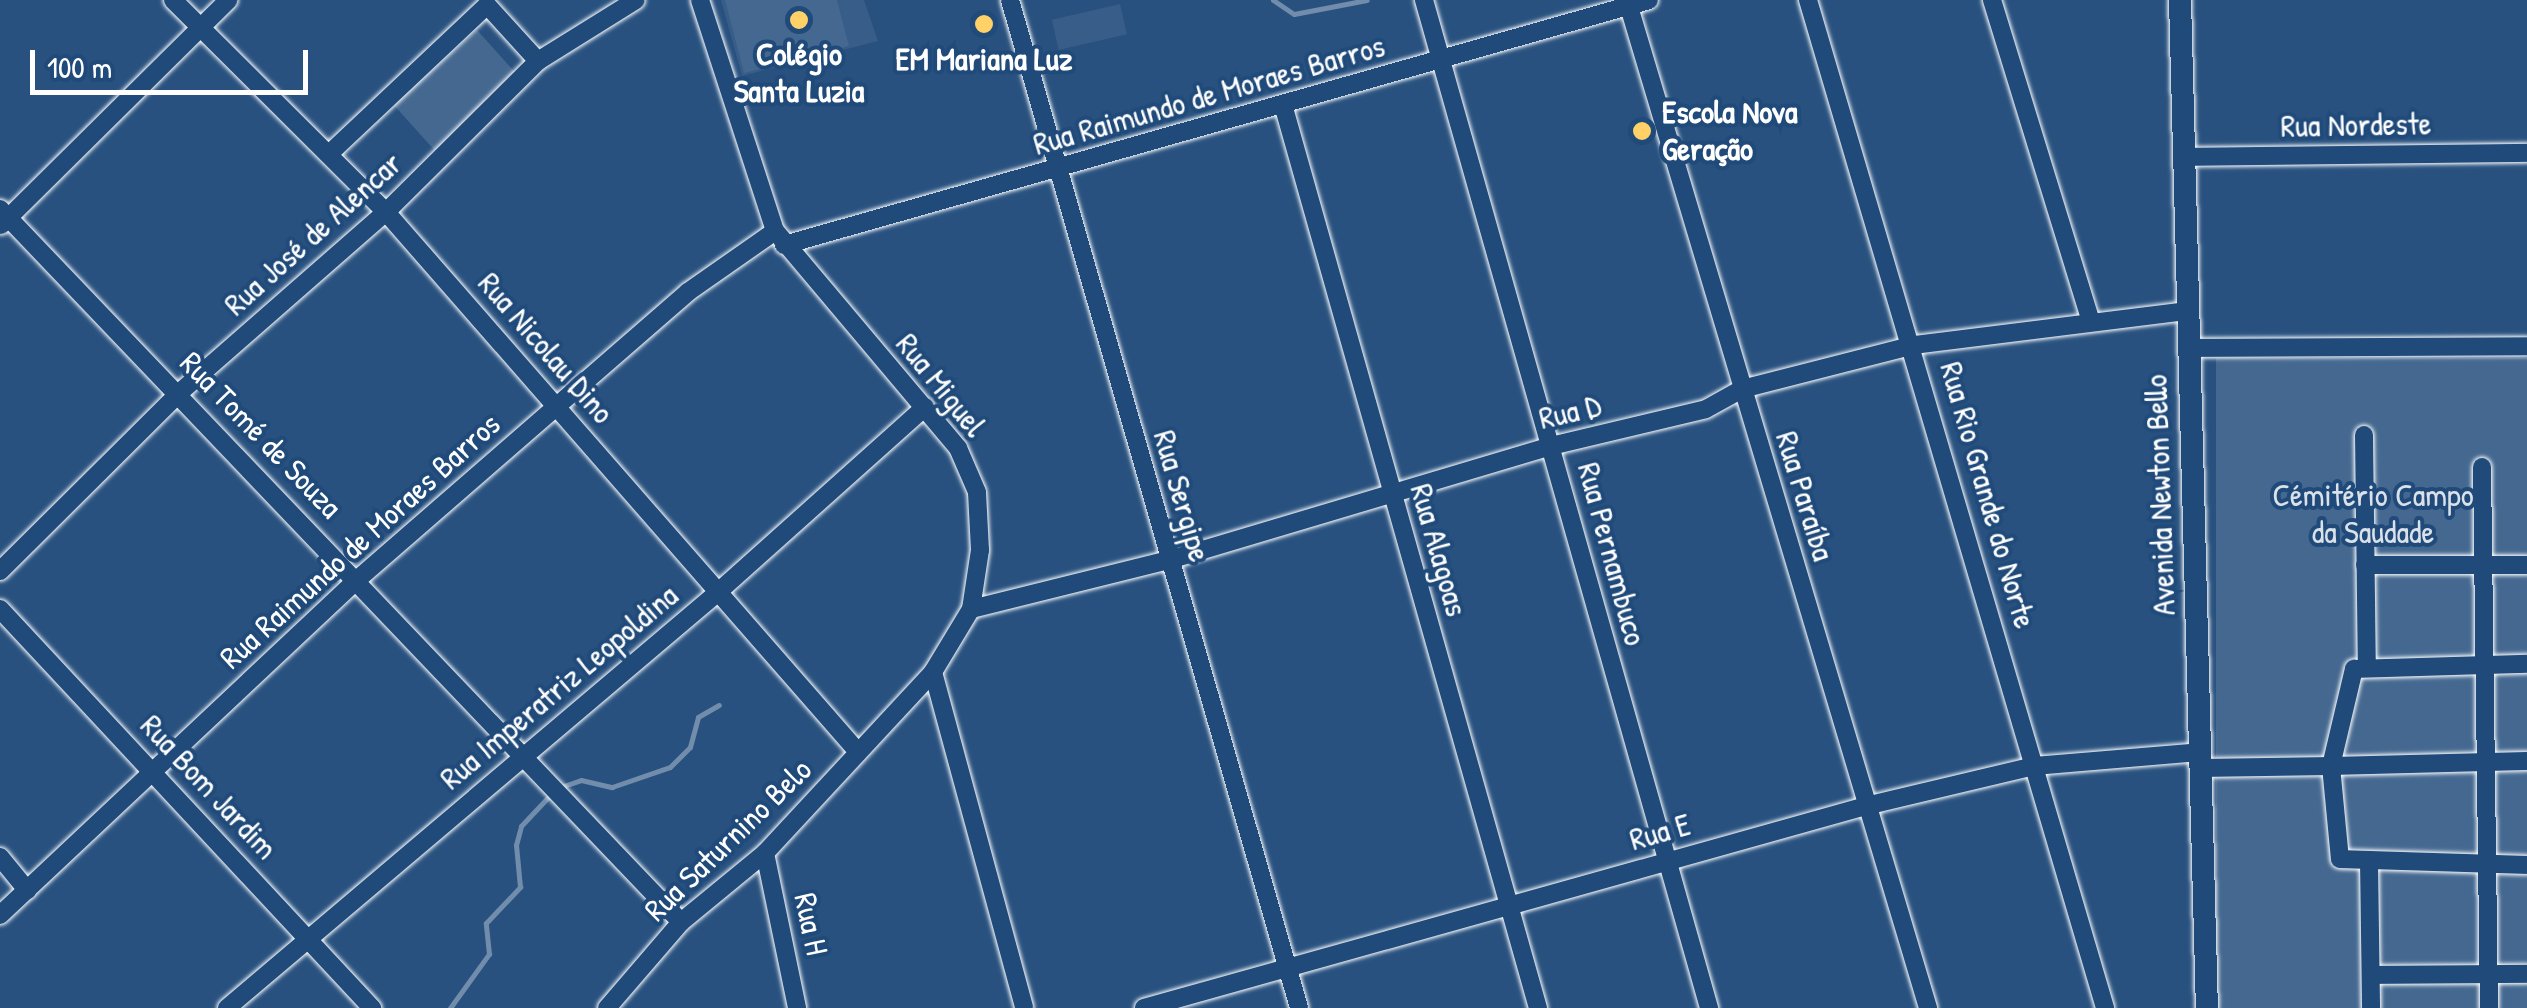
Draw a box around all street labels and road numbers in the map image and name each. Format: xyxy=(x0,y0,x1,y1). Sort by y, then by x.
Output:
street label: Rua Raimundo de Moraes Barros xyxy=(1029,26,1389,164)
street label: Rua Nordeste xyxy=(2280,104,2432,146)
street label: Rua José de Alencar xyxy=(216,144,410,324)
street label: Rua Nicolau Dino xyxy=(470,265,622,431)
street label: Rua Miguel xyxy=(888,326,994,444)
street label: Rua Tomé de Souza xyxy=(172,344,350,526)
street label: Rua Rio Grande do Norte xyxy=(1932,357,2044,633)
street label: Avenida Newton Bello xyxy=(2137,374,2183,616)
street label: Rua D xyxy=(1535,386,1605,438)
street label: Rua Raimundo de Moraes Barros xyxy=(212,405,508,677)
street label: Rua Sergipe xyxy=(1145,426,1219,566)
street label: Rua Paraíba xyxy=(1767,427,1843,565)
street label: Rua Pernambuco xyxy=(1569,458,1655,650)
street label: Rua Alagoas xyxy=(1402,479,1476,621)
street label: Rua Imperatriz Leopoldina xyxy=(432,576,686,798)
street label: Rua Bom Jardim xyxy=(132,707,286,867)
street label: Rua Saturnino Belo xyxy=(637,751,819,929)
street label: Rua E xyxy=(1625,805,1695,859)
street label: Rua H xyxy=(786,890,836,958)

